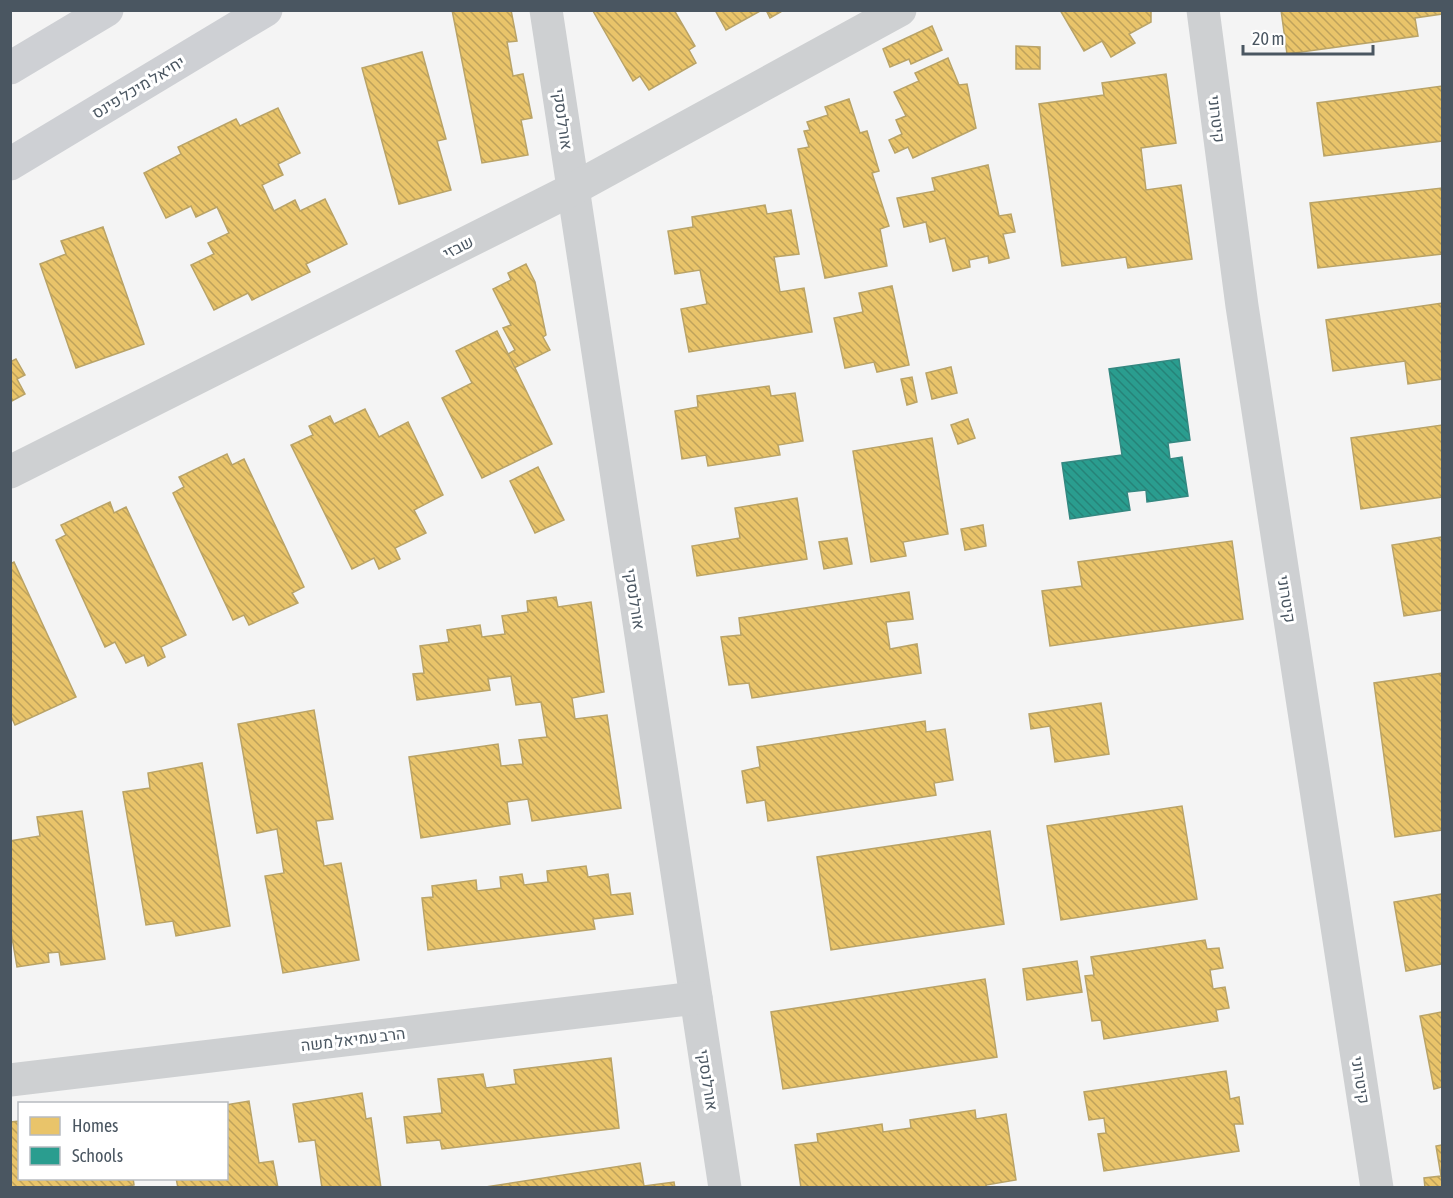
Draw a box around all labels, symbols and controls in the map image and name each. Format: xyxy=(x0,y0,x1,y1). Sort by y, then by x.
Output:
scale bar xyxy=(1243,18,1374,56)
text: 20 m xyxy=(1252,28,1284,49)
street label: יחיאל מיכל פינס xyxy=(88,52,188,122)
street label: אורלנסקי xyxy=(550,87,576,151)
street label: קיטרוני xyxy=(1205,94,1229,144)
street label: שבזי xyxy=(440,232,476,262)
street label: אורלנסקי xyxy=(621,567,649,631)
street label: קיטרוני xyxy=(1274,574,1300,624)
street label: הרב עמיאל משה xyxy=(300,1024,406,1054)
street label: אורלנסקי xyxy=(694,1048,722,1112)
street label: קיטרוני xyxy=(1348,1055,1374,1105)
legend xyxy=(18,1102,228,1180)
text: Homes xyxy=(72,1115,118,1136)
text: Schools xyxy=(72,1145,123,1166)

